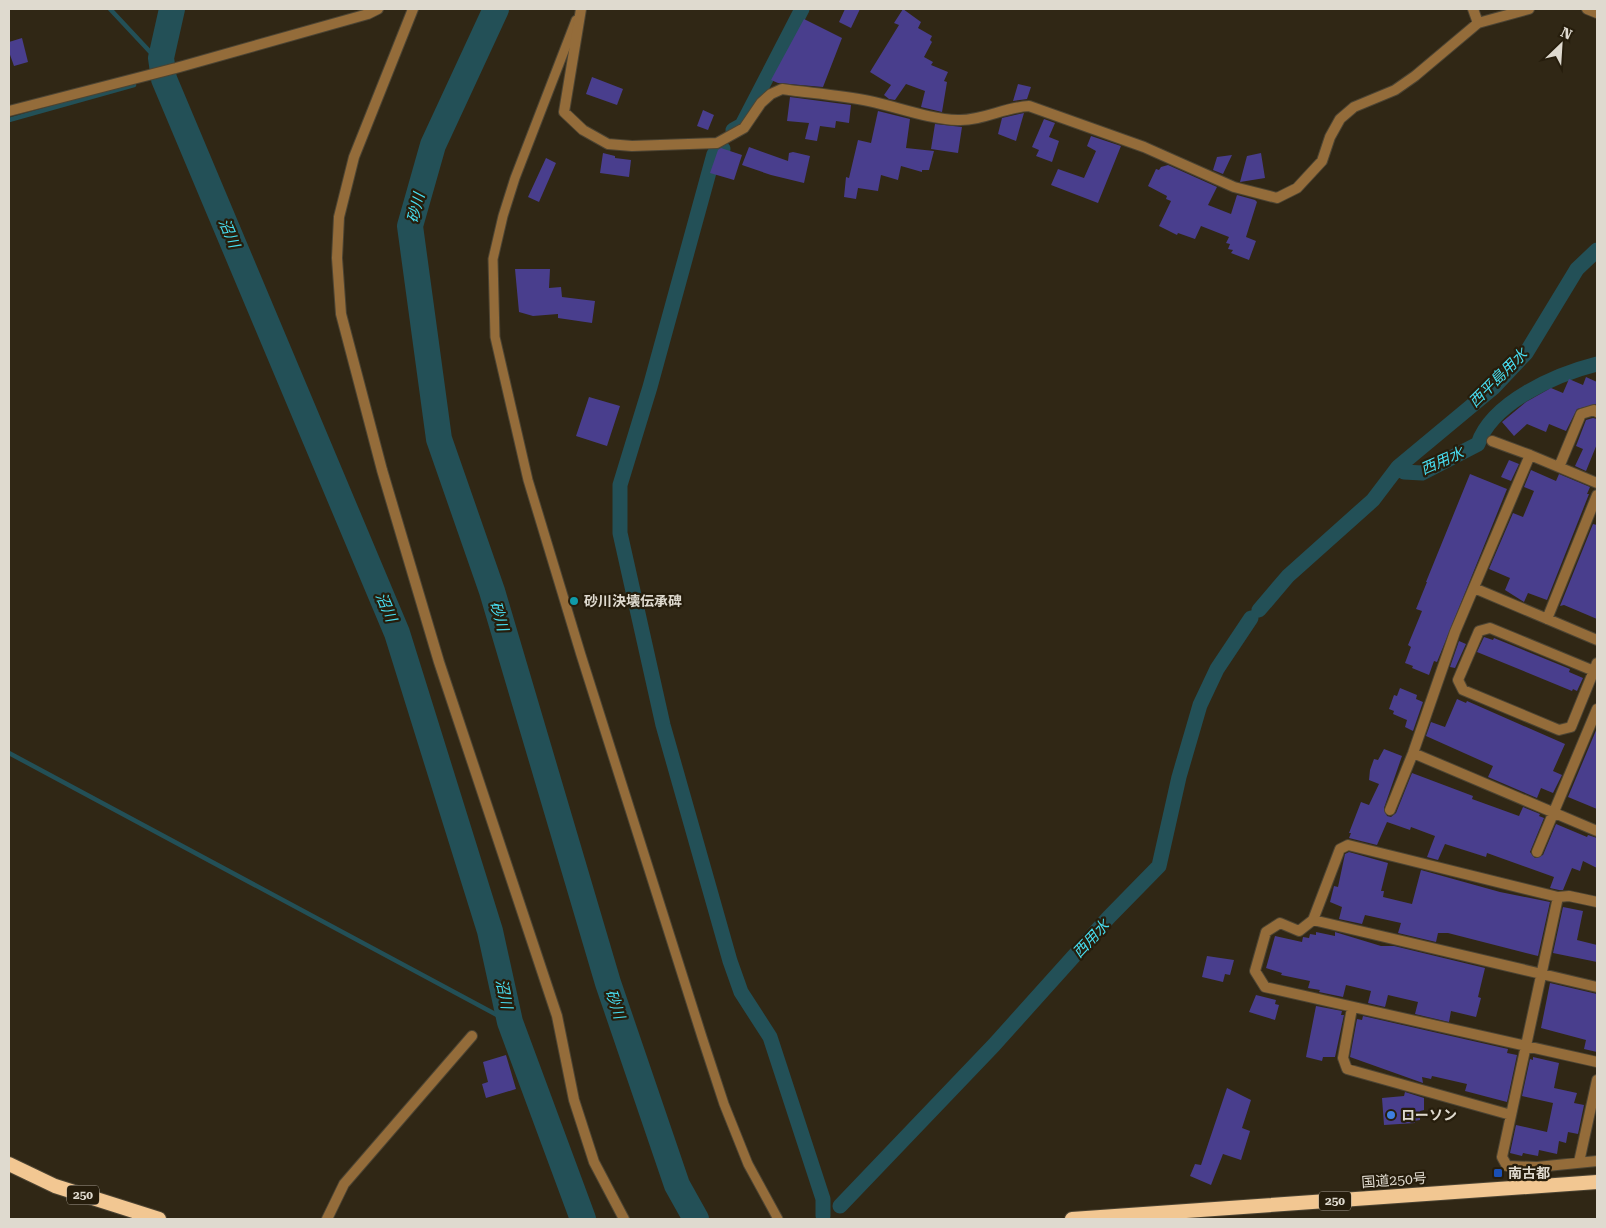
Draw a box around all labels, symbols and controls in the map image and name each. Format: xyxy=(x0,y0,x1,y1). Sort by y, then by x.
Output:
north arrow xyxy=(1536,20,1586,70)
text: N xyxy=(1558,24,1575,43)
water label: 砂川 xyxy=(404,189,429,225)
water label: 沼川 xyxy=(215,216,244,252)
water label: 西平島用水 xyxy=(1465,344,1532,411)
water label: 西用水 xyxy=(1418,443,1468,478)
water label: 沼川 xyxy=(372,590,401,626)
place label: 砂川決壊伝承碑 xyxy=(584,593,682,609)
marker: 砂川決壊伝承碑 xyxy=(568,595,580,607)
water label: 砂川 xyxy=(486,599,512,635)
water label: 西用水 xyxy=(1069,915,1114,962)
water label: 沼川 xyxy=(492,977,516,1012)
water label: 砂川 xyxy=(602,987,629,1023)
place label: ローソン xyxy=(1401,1107,1457,1123)
marker: ローソン xyxy=(1385,1109,1397,1121)
place label: 南古都 xyxy=(1508,1165,1550,1181)
marker: 南古都 xyxy=(1492,1167,1504,1179)
street label: 国道250号 xyxy=(1361,1170,1427,1190)
road number: 250 xyxy=(67,1186,99,1204)
road number: 250 xyxy=(1319,1192,1351,1210)

